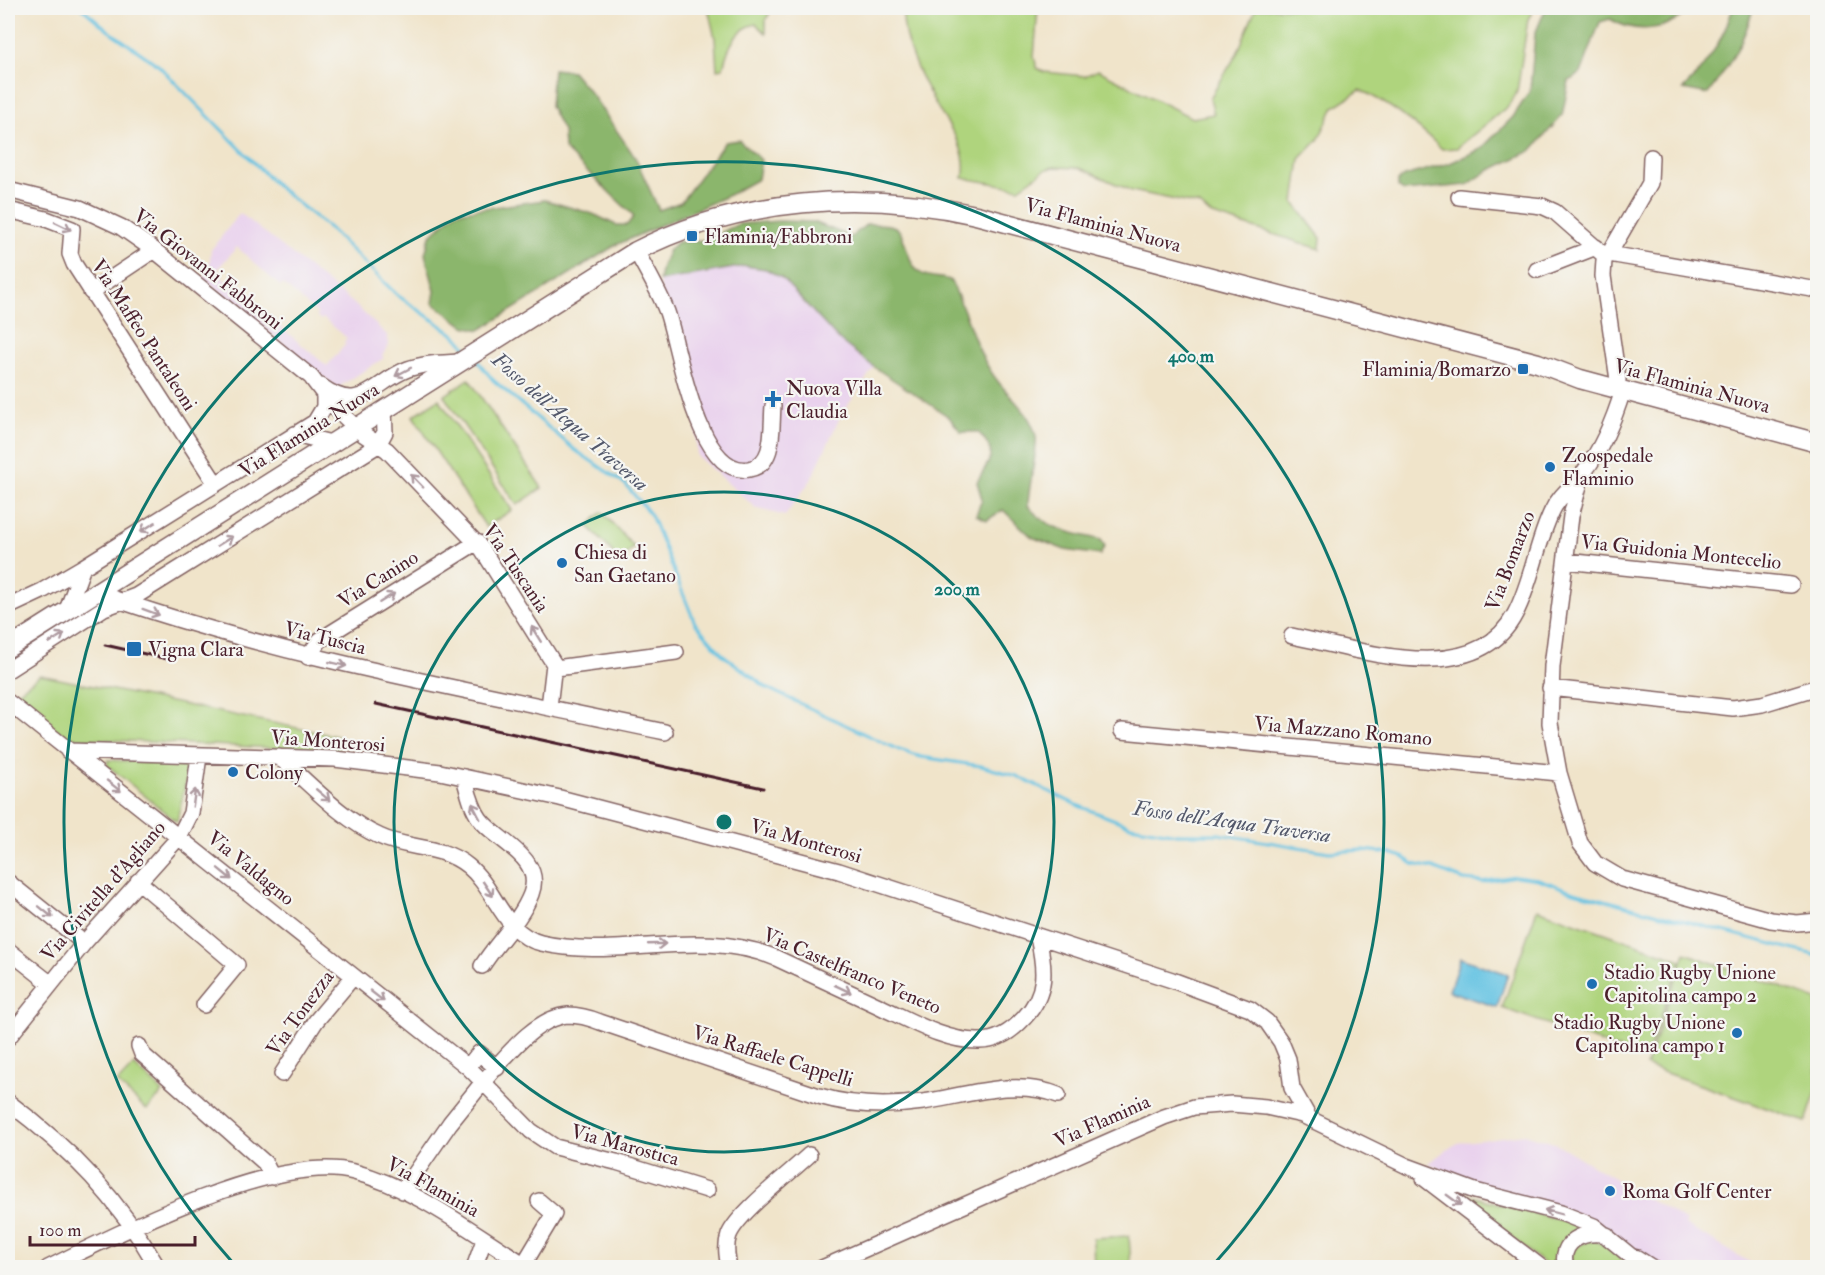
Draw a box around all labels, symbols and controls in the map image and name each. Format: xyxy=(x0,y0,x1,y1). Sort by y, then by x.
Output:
street label: Via Flaminia Nuova xyxy=(1022,192,1185,258)
street label: Via Giovanni Fabbroni xyxy=(128,203,288,335)
one-way arrow xyxy=(54,220,71,232)
place label: Flaminia/Fabbroni xyxy=(704,224,852,249)
marker: Flaminia/Fabbroni xyxy=(685,229,699,243)
street label: Via Maffeo Pantaleoni xyxy=(86,254,202,416)
text: 400 m xyxy=(1167,345,1215,368)
water label: Fosso dell'Acqua Traversa xyxy=(485,346,654,498)
street label: Via Flaminia Nuova xyxy=(1611,353,1774,419)
place label: Flaminia/Bomarzo xyxy=(1362,357,1511,382)
marker: Flaminia/Bomarzo xyxy=(1516,362,1530,376)
one-way arrow xyxy=(394,367,412,378)
street label: Via Flaminia Nuova xyxy=(234,376,384,483)
place label: Nuova Villa Claudia xyxy=(786,376,883,424)
marker: Nuova Villa Claudia xyxy=(764,390,782,408)
place label: Zoospedale Flaminio xyxy=(1562,443,1653,491)
marker: Zoospedale Flaminio xyxy=(1543,460,1557,474)
one-way arrow xyxy=(409,473,424,488)
street label: Via Bomarzo xyxy=(1480,507,1540,615)
street label: Via Tuscania xyxy=(477,519,555,618)
one-way arrow xyxy=(140,521,157,533)
street label: Via Guidonia Montecelio xyxy=(1579,529,1783,575)
one-way arrow xyxy=(216,535,233,547)
place label: Chiesa di San Gaetano xyxy=(574,540,676,588)
street label: Via Canino xyxy=(333,545,423,613)
marker: Chiesa di San Gaetano xyxy=(555,556,569,570)
text: 200 m xyxy=(934,578,981,601)
one-way arrow xyxy=(379,592,395,604)
one-way arrow xyxy=(141,607,159,618)
street label: Via Tuscia xyxy=(282,616,369,660)
one-way arrow xyxy=(529,626,541,643)
one-way arrow xyxy=(48,632,65,644)
place label: Vigna Clara xyxy=(148,637,244,662)
marker: Vigna Clara xyxy=(125,640,143,658)
one-way arrow xyxy=(328,659,348,670)
street label: Via Mazzano Romano xyxy=(1253,711,1433,751)
street label: Via Monterosi xyxy=(270,725,386,757)
place label: Colony xyxy=(245,760,304,785)
marker: Colony xyxy=(226,765,240,779)
one-way arrow xyxy=(106,780,122,793)
one-way arrow xyxy=(188,789,199,809)
one-way arrow xyxy=(315,789,331,802)
water label: Fosso dell'Acqua Traversa xyxy=(1131,795,1333,849)
one-way arrow xyxy=(470,803,481,821)
centre of rings xyxy=(714,812,734,832)
street label: Via Monterosi xyxy=(747,813,865,869)
street label: Via Civitella d'Agliano xyxy=(35,816,171,966)
street label: Via Valdagno xyxy=(202,825,300,911)
one-way arrow xyxy=(217,867,233,880)
one-way arrow xyxy=(482,880,494,897)
one-way arrow xyxy=(37,906,53,919)
street label: Via Castelfranco Veneto xyxy=(759,922,945,1020)
one-way arrow xyxy=(647,938,667,950)
place label: Stadio Rugby Unione Capitolina campo 2 xyxy=(1604,960,1776,1009)
street label: Via Tonezza xyxy=(261,965,340,1061)
marker: Stadio Rugby Unione Capitolina campo 2 xyxy=(1585,977,1599,991)
one-way arrow xyxy=(834,984,852,996)
one-way arrow xyxy=(369,989,385,1002)
place label: Stadio Rugby Unione Capitolina campo 1 xyxy=(1553,1010,1725,1059)
street label: Via Raffaele Cappelli xyxy=(689,1020,856,1093)
marker: Stadio Rugby Unione Capitolina campo 1 xyxy=(1730,1026,1744,1040)
street label: Via Flaminia xyxy=(1050,1088,1155,1153)
street label: Via Marostica xyxy=(568,1119,683,1172)
street label: Via Flaminia xyxy=(382,1151,485,1223)
place label: Roma Golf Center xyxy=(1622,1179,1772,1204)
marker: Roma Golf Center xyxy=(1603,1184,1617,1198)
one-way arrow xyxy=(1446,1194,1462,1206)
one-way arrow xyxy=(1544,1205,1563,1217)
scale bar xyxy=(30,1209,195,1247)
text: 100 m xyxy=(39,1219,82,1242)

